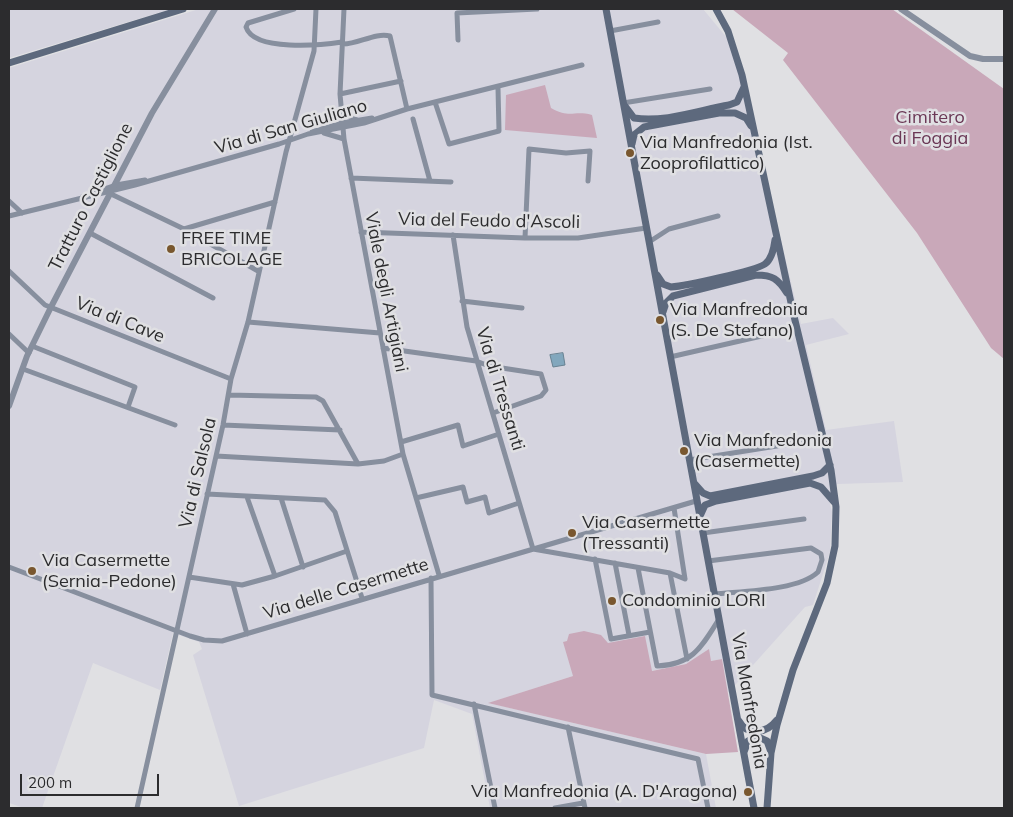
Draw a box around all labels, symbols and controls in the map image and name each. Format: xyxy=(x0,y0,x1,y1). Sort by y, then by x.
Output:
street label: Via di San Giuliano xyxy=(212,95,370,159)
park label: Cimitero di Foggia xyxy=(892,107,968,150)
street label: Tratturo Castiglione xyxy=(44,119,138,275)
place label: Via Manfredonia (Ist. Zooprofilattico) xyxy=(640,132,813,174)
marker: Via Manfredonia (Ist. Zooprofilattico) xyxy=(624,147,636,159)
street label: Via del Feudo d'Ascoli xyxy=(398,209,580,233)
street label: Viale degli Artigiani xyxy=(360,210,412,374)
place label: FREE TIME BRICOLAGE xyxy=(181,228,282,270)
marker: FREE TIME BRICOLAGE xyxy=(165,243,177,255)
street label: Via di Cave xyxy=(72,292,168,348)
place label: Via Manfredonia (S. De Stefano) xyxy=(670,299,808,342)
marker: Via Manfredonia (S. De Stefano) xyxy=(654,314,666,326)
street label: Via di Tressanti xyxy=(471,325,529,453)
street label: Via di Salsola xyxy=(175,416,221,530)
place label: Via Manfredonia (Casermette) xyxy=(694,430,832,472)
marker: Via Manfredonia (Casermette) xyxy=(678,445,690,457)
place label: Via Casermette (Tressanti) xyxy=(582,512,710,554)
marker: Via Casermette (Tressanti) xyxy=(566,527,578,539)
place label: Via Casermette (Sernia-Pedone) xyxy=(42,550,177,592)
street label: Via delle Casermette xyxy=(261,554,431,624)
marker: Via Casermette (Sernia-Pedone) xyxy=(26,565,38,577)
place label: Condominio LORI xyxy=(622,590,766,612)
marker: Condominio LORI xyxy=(606,595,618,607)
street label: Via Manfredonia xyxy=(726,631,772,771)
scale bar xyxy=(22,764,161,796)
text: 200 m xyxy=(28,773,72,792)
place label: Via Manfredonia (A. D'Aragona) xyxy=(471,781,738,803)
marker: Via Manfredonia (A. D'Aragona) xyxy=(742,786,754,798)

